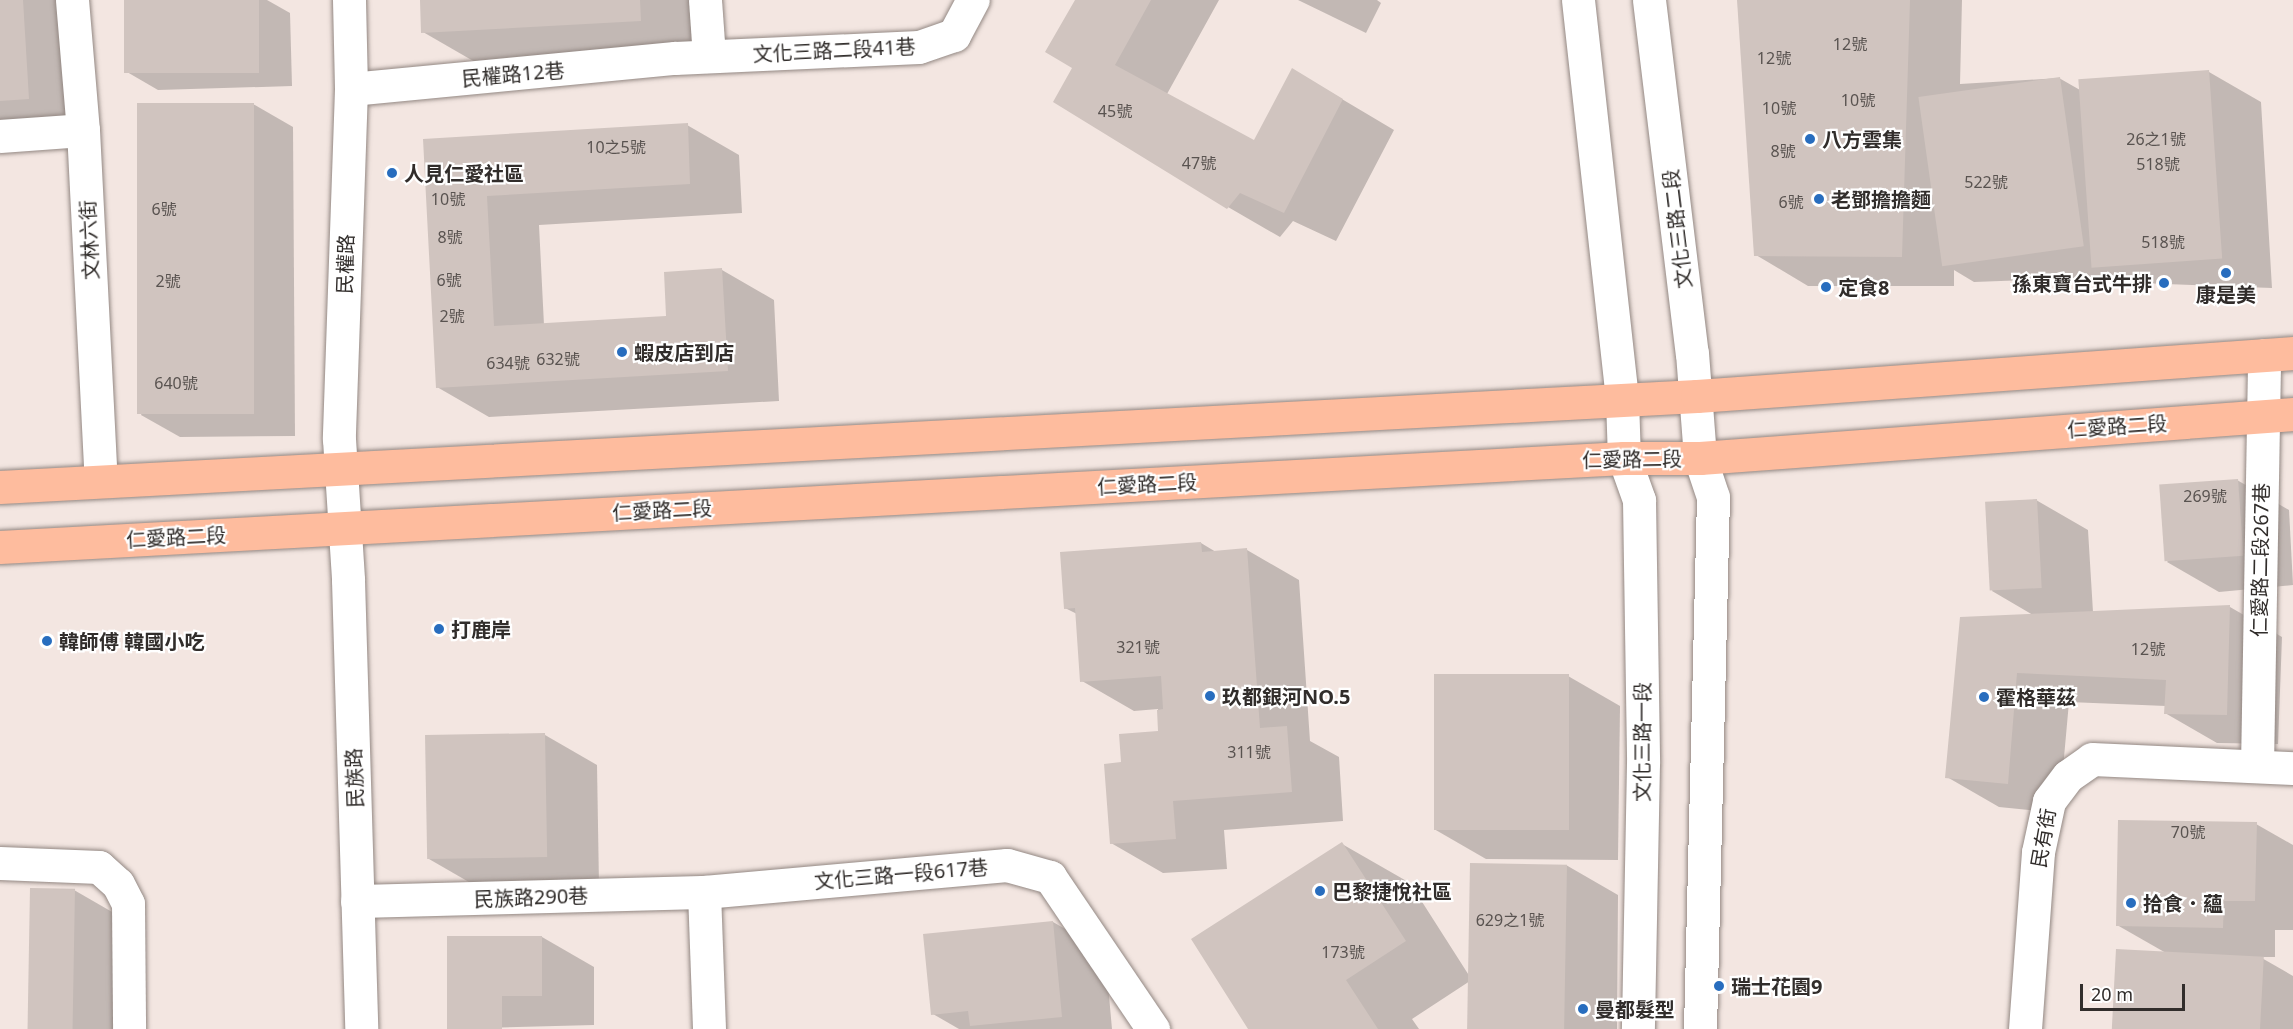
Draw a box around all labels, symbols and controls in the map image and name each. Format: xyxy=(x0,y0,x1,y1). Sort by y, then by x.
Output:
street label: 文化三路二段41巷 xyxy=(752,34,916,66)
house number: 12號 xyxy=(1833,34,1867,54)
house number: 12號 xyxy=(1757,48,1791,68)
street label: 民權路12巷 xyxy=(461,58,565,90)
house number: 10號 xyxy=(1841,90,1875,110)
house number: 10號 xyxy=(1762,98,1796,118)
house number: 45號 xyxy=(1098,101,1132,121)
place label: 八方雲集 xyxy=(1822,127,1902,151)
house number: 26之1號 xyxy=(2126,129,2186,149)
marker: 八方雲集 xyxy=(1803,132,1817,146)
house number: 10之5號 xyxy=(586,137,646,157)
house number: 8號 xyxy=(1770,141,1796,161)
house number: 47號 xyxy=(1182,153,1216,173)
house number: 518號 xyxy=(2136,154,2180,174)
place label: 人見仁愛社區 xyxy=(404,161,524,185)
marker: 人見仁愛社區 xyxy=(385,166,399,180)
street label: 文化三路二段 xyxy=(1658,168,1696,290)
house number: 522號 xyxy=(1964,172,2008,192)
place label: 老鄧擔擔麵 xyxy=(1831,187,1931,211)
house number: 10號 xyxy=(431,189,465,209)
house number: 6號 xyxy=(1778,192,1804,212)
marker: 老鄧擔擔麵 xyxy=(1812,192,1826,206)
street label: 文林六街 xyxy=(75,199,103,281)
house number: 6號 xyxy=(151,199,177,219)
house number: 8號 xyxy=(437,227,463,247)
house number: 518號 xyxy=(2141,232,2185,252)
street label: 民權路 xyxy=(332,234,358,294)
marker: 康是美 xyxy=(2219,266,2233,280)
house number: 6號 xyxy=(436,270,462,290)
house number: 2號 xyxy=(155,271,181,291)
place label: 孫東寶台式牛排 xyxy=(2012,271,2152,295)
place label: 定食8 xyxy=(1838,275,1889,299)
marker: 孫東寶台式牛排 xyxy=(2157,276,2171,290)
marker: 定食8 xyxy=(1819,280,1833,294)
place label: 康是美 xyxy=(2196,282,2256,306)
house number: 2號 xyxy=(439,306,465,326)
place label: 蝦皮店到店 xyxy=(634,340,734,364)
marker: 蝦皮店到店 xyxy=(615,345,629,359)
house number: 632號 xyxy=(536,349,580,369)
house number: 634號 xyxy=(486,353,530,373)
house number: 640號 xyxy=(154,373,198,393)
street label: 仁愛路二段 xyxy=(2066,411,2168,441)
street label: 仁愛路二段 xyxy=(1582,446,1682,472)
street label: 仁愛路二段 xyxy=(1096,469,1198,499)
street label: 仁愛路二段267巷 xyxy=(2247,483,2273,637)
house number: 269號 xyxy=(2183,486,2227,506)
street label: 仁愛路二段 xyxy=(611,495,713,525)
street label: 仁愛路二段 xyxy=(125,522,227,552)
place label: 打鹿岸 xyxy=(451,617,511,641)
marker: 打鹿岸 xyxy=(432,622,446,636)
place label: 韓師傅 韓國小吃 xyxy=(59,629,204,653)
marker: 韓師傅 韓國小吃 xyxy=(40,634,54,648)
house number: 321號 xyxy=(1116,637,1160,657)
house number: 12號 xyxy=(2131,639,2165,659)
street label: 文化三路一段 xyxy=(1630,682,1654,802)
place label: 玖都銀河NO.5 xyxy=(1222,684,1350,708)
place label: 霍格華茲 xyxy=(1996,685,2076,709)
marker: 玖都銀河NO.5 xyxy=(1203,689,1217,703)
marker: 霍格華茲 xyxy=(1977,690,1991,704)
house number: 311號 xyxy=(1227,742,1271,762)
street label: 民族路 xyxy=(341,748,367,808)
street label: 民有街 xyxy=(2026,806,2060,870)
house number: 70號 xyxy=(2171,822,2205,842)
street label: 文化三路一段617巷 xyxy=(813,854,989,894)
place label: 巴黎捷悅社區 xyxy=(1332,879,1452,903)
street label: 民族路290巷 xyxy=(473,883,589,911)
marker: 巴黎捷悅社區 xyxy=(1313,884,1327,898)
place label: 拾食．蘊 xyxy=(2143,891,2223,915)
marker: 拾食．蘊 xyxy=(2124,896,2138,910)
house number: 629之1號 xyxy=(1476,910,1544,930)
house number: 173號 xyxy=(1321,942,1365,962)
scale bar xyxy=(2083,972,2188,1010)
place label: 瑞士花園9 xyxy=(1731,974,1822,998)
marker: 瑞士花園9 xyxy=(1712,979,1726,993)
text: 20 m xyxy=(2091,982,2133,1006)
place label: 曼都髮型 xyxy=(1595,997,1675,1021)
marker: 曼都髮型 xyxy=(1576,1002,1590,1016)

